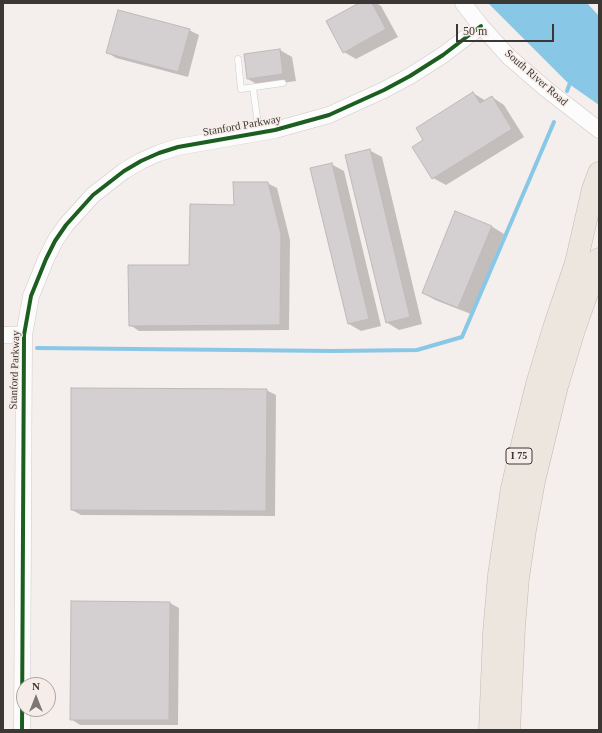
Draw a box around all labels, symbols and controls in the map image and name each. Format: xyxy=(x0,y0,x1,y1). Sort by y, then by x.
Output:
scale bar xyxy=(458,16,556,42)
text: 50 m xyxy=(463,24,487,38)
street label: South River Road xyxy=(502,47,570,109)
street label: Stanford Parkway xyxy=(202,113,282,139)
street label: Stanford Parkway xyxy=(7,330,23,410)
road number: I 75 xyxy=(506,448,532,464)
north arrow xyxy=(16,677,56,717)
text: N xyxy=(32,680,40,692)

